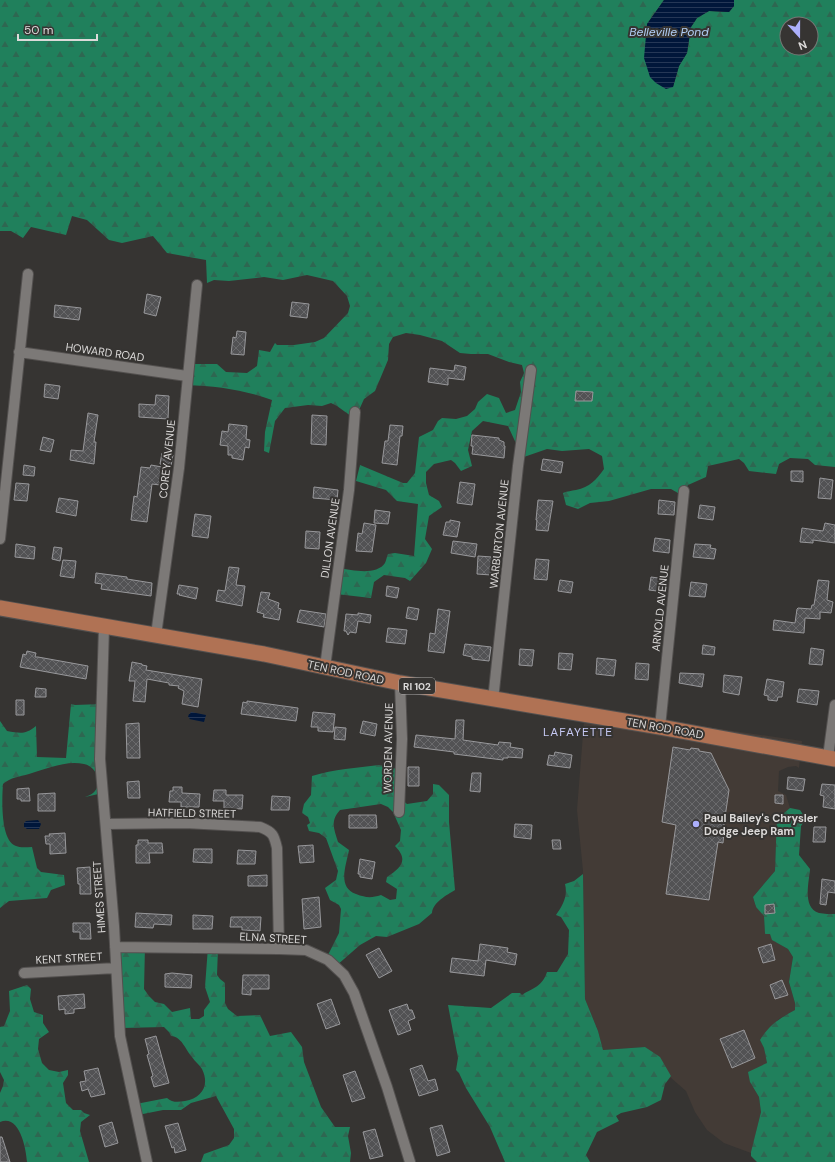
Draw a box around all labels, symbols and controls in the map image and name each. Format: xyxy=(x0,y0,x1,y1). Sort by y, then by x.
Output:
scale bar xyxy=(18,16,97,42)
north arrow xyxy=(779,16,819,56)
text: 50 m xyxy=(24,22,53,38)
water label: Belleville Pond xyxy=(629,24,709,40)
text: N xyxy=(796,37,809,53)
street label: HOWARD ROAD xyxy=(65,340,146,365)
street label: COREY AVENUE xyxy=(156,419,178,499)
street label: WARBURTON AVENUE xyxy=(486,479,512,589)
street label: DILLON AVENUE xyxy=(317,497,343,579)
street label: ARNOLD AVENUE xyxy=(648,564,672,652)
street label: TEN ROD ROAD xyxy=(306,657,386,687)
road number: RI 102 xyxy=(399,678,435,694)
street label: WORDEN AVENUE xyxy=(380,703,396,793)
street label: TEN ROD ROAD xyxy=(625,714,705,742)
district label: LAFAYETTE xyxy=(543,724,613,740)
street label: HATFIELD STREET xyxy=(148,805,236,821)
place label: Paul Bailey's Chrysler Dodge Jeep Ram xyxy=(704,811,818,838)
marker: Paul Bailey's Chrysler Dodge Jeep Ram xyxy=(691,819,701,829)
street label: HIMES STREET xyxy=(89,860,109,934)
street label: ELNA STREET xyxy=(239,929,307,947)
street label: KENT STREET xyxy=(35,949,103,967)

